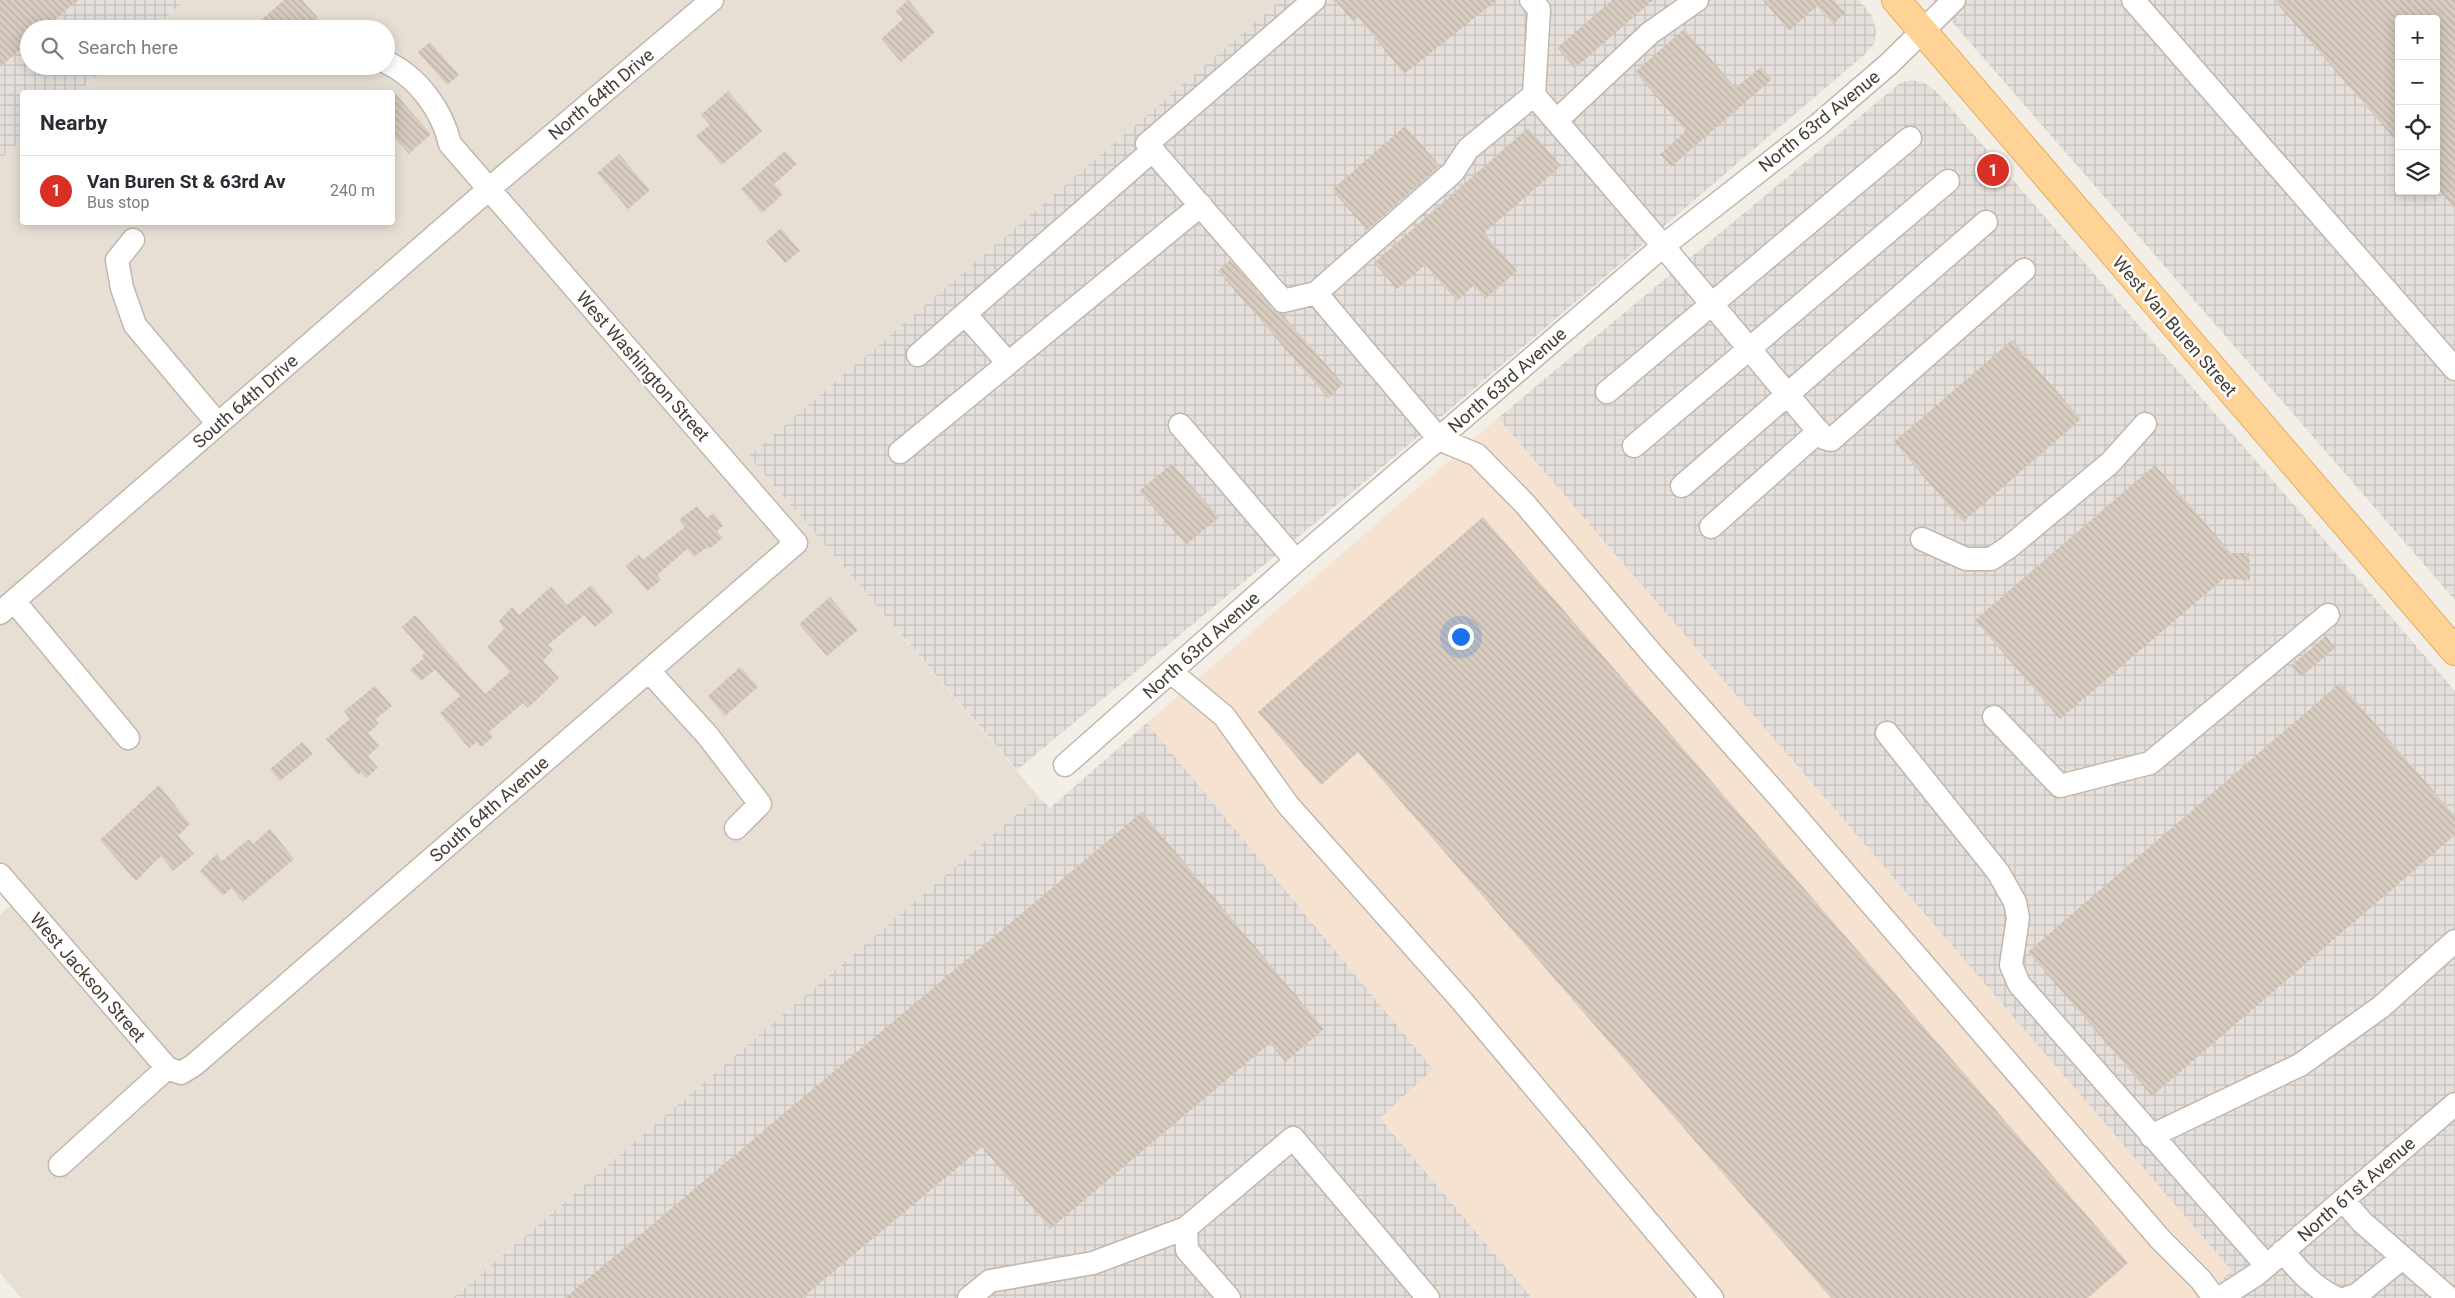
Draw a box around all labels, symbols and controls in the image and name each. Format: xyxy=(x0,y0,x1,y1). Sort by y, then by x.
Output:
map controls xyxy=(2395,15,2440,195)
button: + xyxy=(2395,15,2440,60)
search box xyxy=(20,20,395,75)
icon: search xyxy=(38,34,66,62)
text: Search here xyxy=(78,36,178,59)
street label: North 64th Drive xyxy=(544,44,658,144)
button: − xyxy=(2395,60,2440,105)
street label: North 63rd Avenue xyxy=(1754,66,1884,176)
button: locate xyxy=(2395,105,2440,150)
text: Nearby xyxy=(40,111,107,135)
button: layers xyxy=(2395,150,2440,195)
pin: 1 xyxy=(1977,151,2009,189)
text: Van Buren St & 63rd Av xyxy=(87,170,286,193)
text: 1 xyxy=(51,181,61,200)
text: 240 m xyxy=(330,181,375,200)
text: Bus stop xyxy=(87,193,149,212)
street label: West Van Buren Street xyxy=(2108,252,2242,400)
street label: West Washington Street xyxy=(572,287,714,445)
street label: North 63rd Avenue xyxy=(1444,323,1570,437)
street label: South 64th Drive xyxy=(188,350,302,452)
street label: North 63rd Avenue xyxy=(1138,587,1264,703)
your location xyxy=(1448,624,1474,650)
street label: South 64th Avenue xyxy=(425,752,553,866)
street label: West Jackson Street xyxy=(26,908,150,1046)
street label: North 61st Avenue xyxy=(2293,1132,2419,1246)

